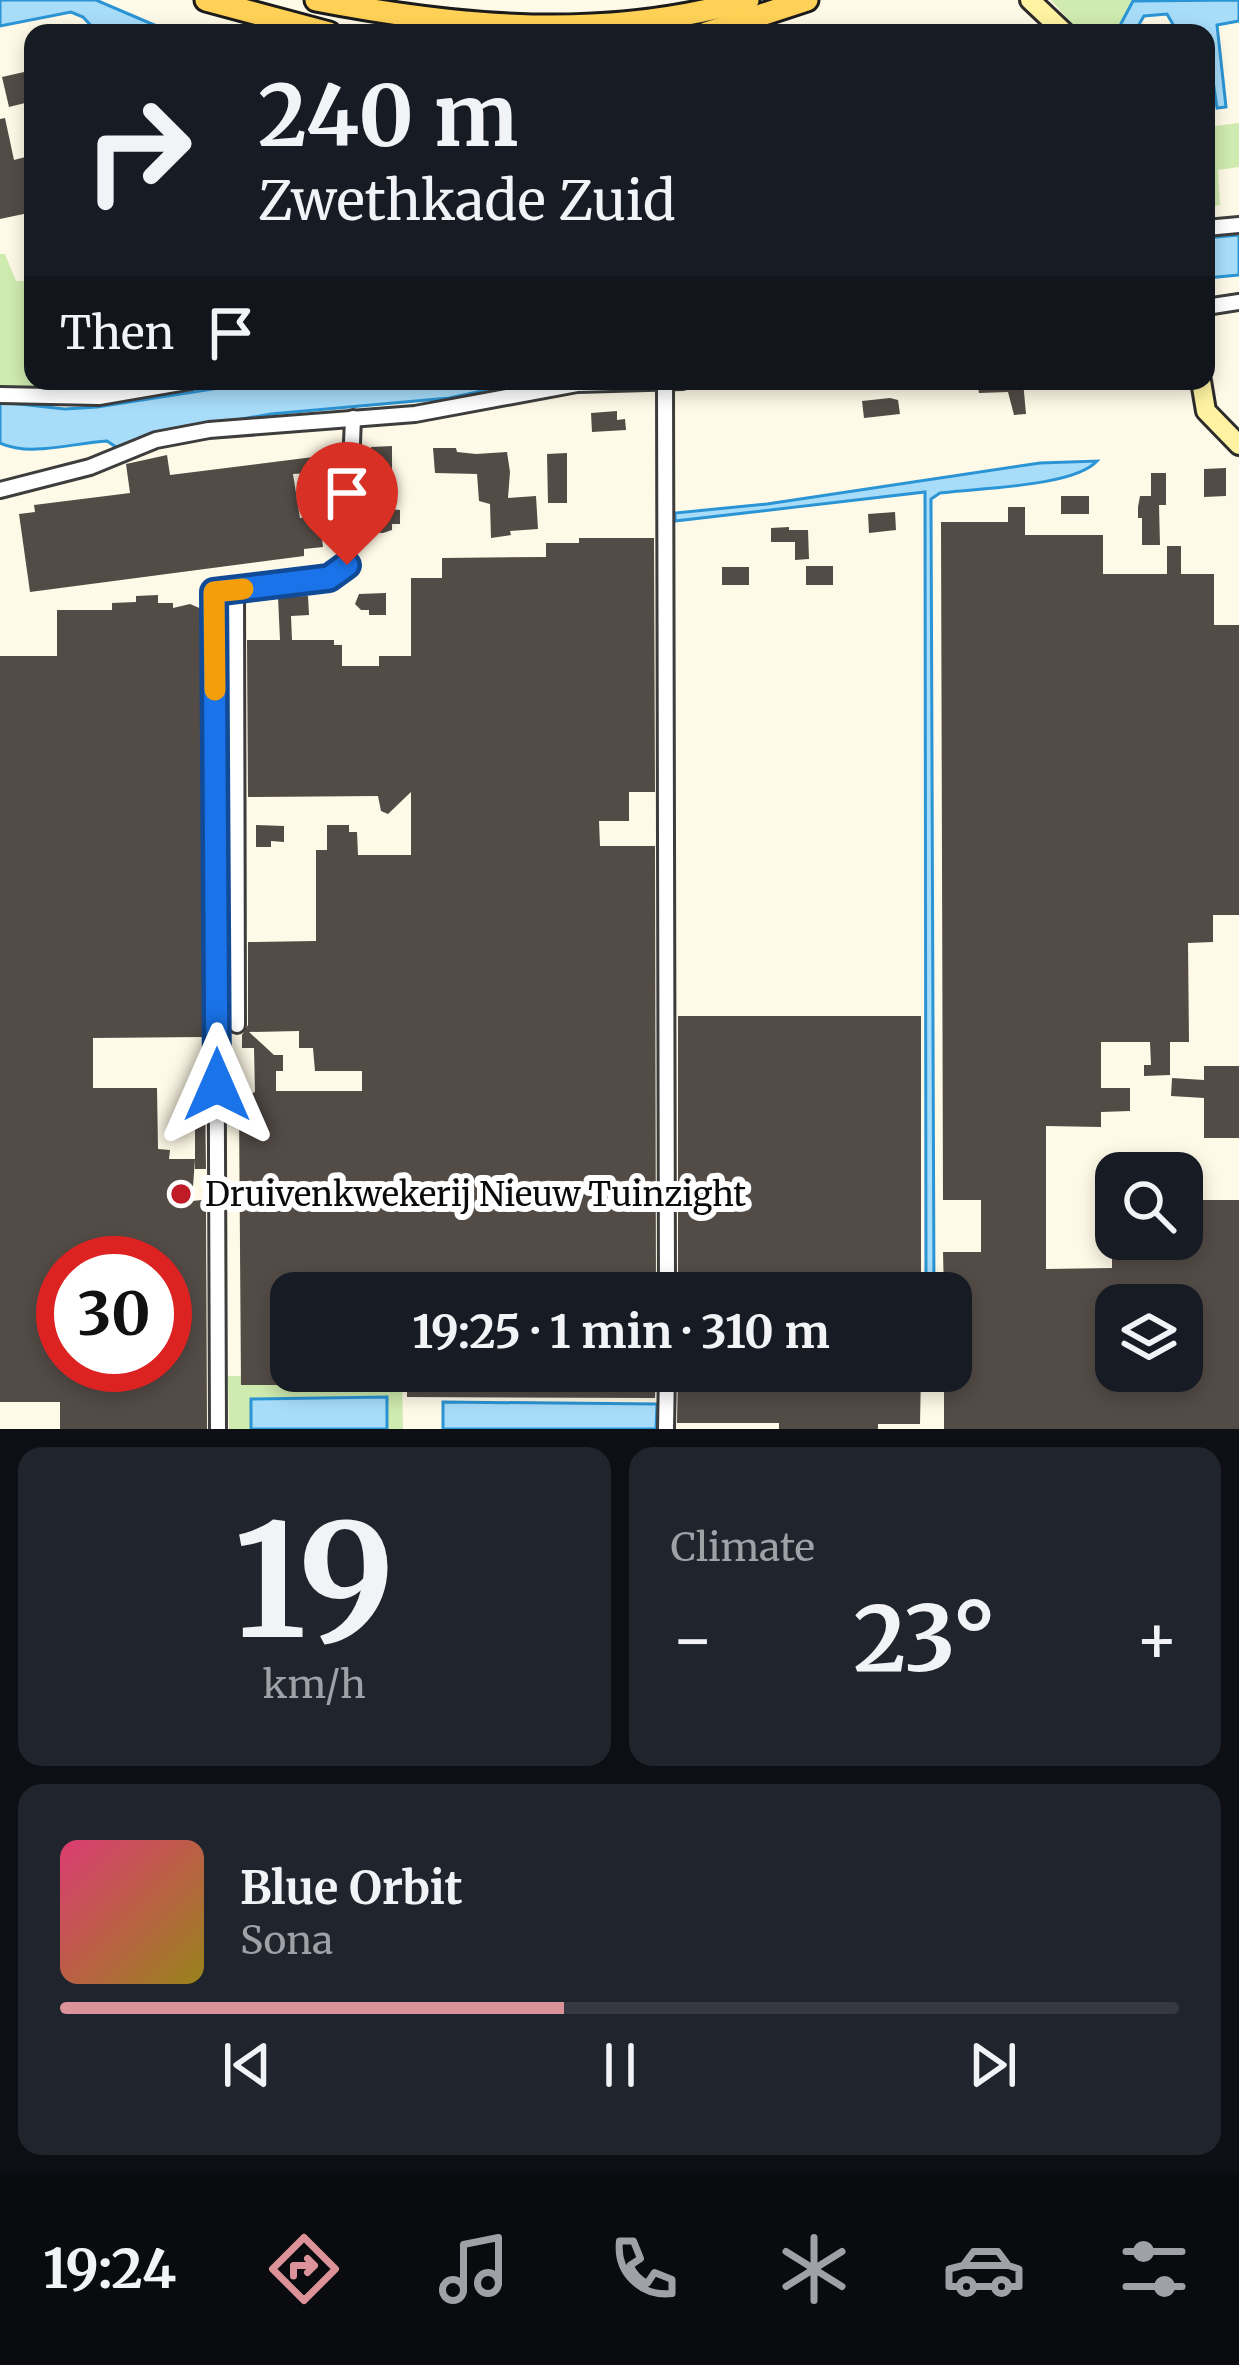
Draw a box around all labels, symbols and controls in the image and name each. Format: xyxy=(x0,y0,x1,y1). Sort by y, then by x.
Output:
text: 240 m xyxy=(258,63,518,169)
icon: right xyxy=(60,72,216,228)
text: Zwethkade Zuid xyxy=(258,167,676,235)
icon: arrive xyxy=(198,300,264,366)
text: Then xyxy=(60,305,174,361)
pin xyxy=(296,442,398,565)
icon: arrive xyxy=(314,460,380,526)
position arrow xyxy=(154,1022,280,1148)
map controls xyxy=(1095,1152,1203,1392)
button: search xyxy=(1095,1152,1203,1260)
place label: Druivenkwekerij Nieuw Tuinzight xyxy=(205,1174,746,1215)
marker: Druivenkwekerij Nieuw Tuinzight xyxy=(168,1181,194,1207)
speed limit sign: 30 xyxy=(36,1236,192,1392)
button: layers xyxy=(1095,1284,1203,1392)
text: 19:25 · 1 min · 310 m xyxy=(412,1304,830,1360)
text: 19 xyxy=(234,1483,395,1680)
text: Climate xyxy=(671,1523,815,1572)
text: 23° xyxy=(853,1582,996,1696)
text: − xyxy=(671,1598,715,1681)
text: + xyxy=(1135,1598,1179,1681)
text: km/h xyxy=(263,1660,366,1709)
text: Blue Orbit xyxy=(240,1860,463,1916)
text: Sona xyxy=(240,1916,333,1965)
icon: previous xyxy=(214,2032,280,2098)
icon: pause xyxy=(587,2032,653,2098)
icon: next xyxy=(960,2032,1026,2098)
icon: directions xyxy=(262,2227,346,2311)
icon: music xyxy=(432,2227,516,2311)
icon: phone xyxy=(602,2227,686,2311)
icon: climate xyxy=(772,2227,856,2311)
icon: car xyxy=(942,2227,1026,2311)
icon: filters xyxy=(1112,2227,1196,2311)
text: 19:24 xyxy=(43,2235,176,2303)

